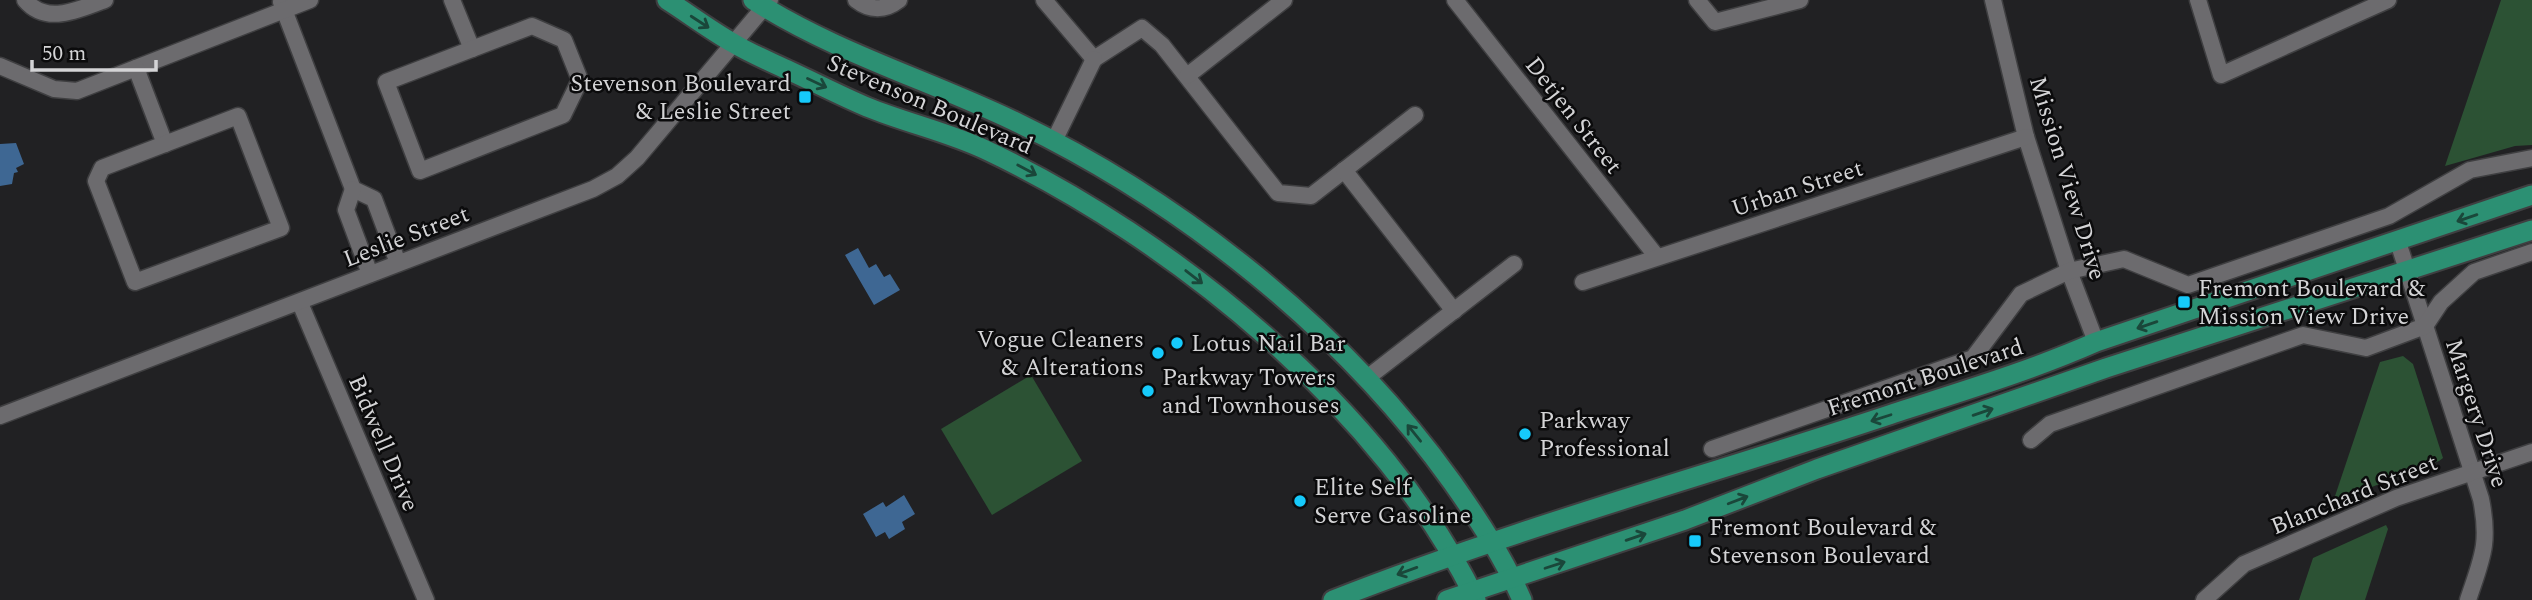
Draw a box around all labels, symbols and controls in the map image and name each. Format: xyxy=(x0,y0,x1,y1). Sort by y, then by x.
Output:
one-way arrow xyxy=(690,15,709,29)
scale bar xyxy=(32,28,156,72)
text: 50 m xyxy=(42,38,86,70)
street label: Stevenson Boulevard xyxy=(821,45,1038,165)
street label: Detjen Street xyxy=(1516,49,1631,182)
place label: Stevenson Boulevard & Leslie Street xyxy=(570,66,791,130)
street label: Mission View Drive xyxy=(2019,72,2115,285)
one-way arrow xyxy=(806,77,827,91)
marker: Stevenson Boulevard & Leslie Street xyxy=(797,89,813,105)
street label: Urban Street xyxy=(1727,151,1868,227)
one-way arrow xyxy=(1016,164,1037,178)
street label: Leslie Street xyxy=(338,196,475,277)
one-way arrow xyxy=(2457,213,2479,225)
one-way arrow xyxy=(1184,269,1202,284)
place label: Fremont Boulevard & Mission View Drive xyxy=(2198,271,2426,335)
marker: Fremont Boulevard & Mission View Drive xyxy=(2176,294,2192,310)
one-way arrow xyxy=(2137,320,2159,332)
place label: Vogue Cleaners & Alterations xyxy=(977,322,1144,386)
place label: Lotus Nail Bar xyxy=(1191,326,1346,362)
street label: Fremont Boulevard xyxy=(1822,329,2028,427)
street label: Margery Drive xyxy=(2435,334,2517,492)
marker: Lotus Nail Bar xyxy=(1169,335,1185,351)
marker: Vogue Cleaners & Alterations xyxy=(1150,345,1166,361)
place label: Parkway Towers and Townhouses xyxy=(1162,360,1340,424)
street label: Bidwell Drive xyxy=(338,369,428,517)
marker: Parkway Towers and Townhouses xyxy=(1140,383,1156,399)
place label: Parkway Professional xyxy=(1539,403,1670,467)
one-way arrow xyxy=(1971,405,1993,417)
one-way arrow xyxy=(1870,412,1892,425)
one-way arrow xyxy=(1406,425,1422,443)
marker: Parkway Professional xyxy=(1517,426,1533,442)
street label: Blanchard Street xyxy=(2265,445,2443,545)
place label: Elite Self Serve Gasoline xyxy=(1314,470,1471,534)
marker: Elite Self Serve Gasoline xyxy=(1292,493,1308,509)
one-way arrow xyxy=(1726,493,1748,506)
place label: Fremont Boulevard & Stevenson Boulevard xyxy=(1709,510,1937,574)
one-way arrow xyxy=(1624,530,1646,542)
marker: Fremont Boulevard & Stevenson Boulevard xyxy=(1687,533,1703,549)
one-way arrow xyxy=(1544,558,1566,571)
one-way arrow xyxy=(1396,566,1418,579)

